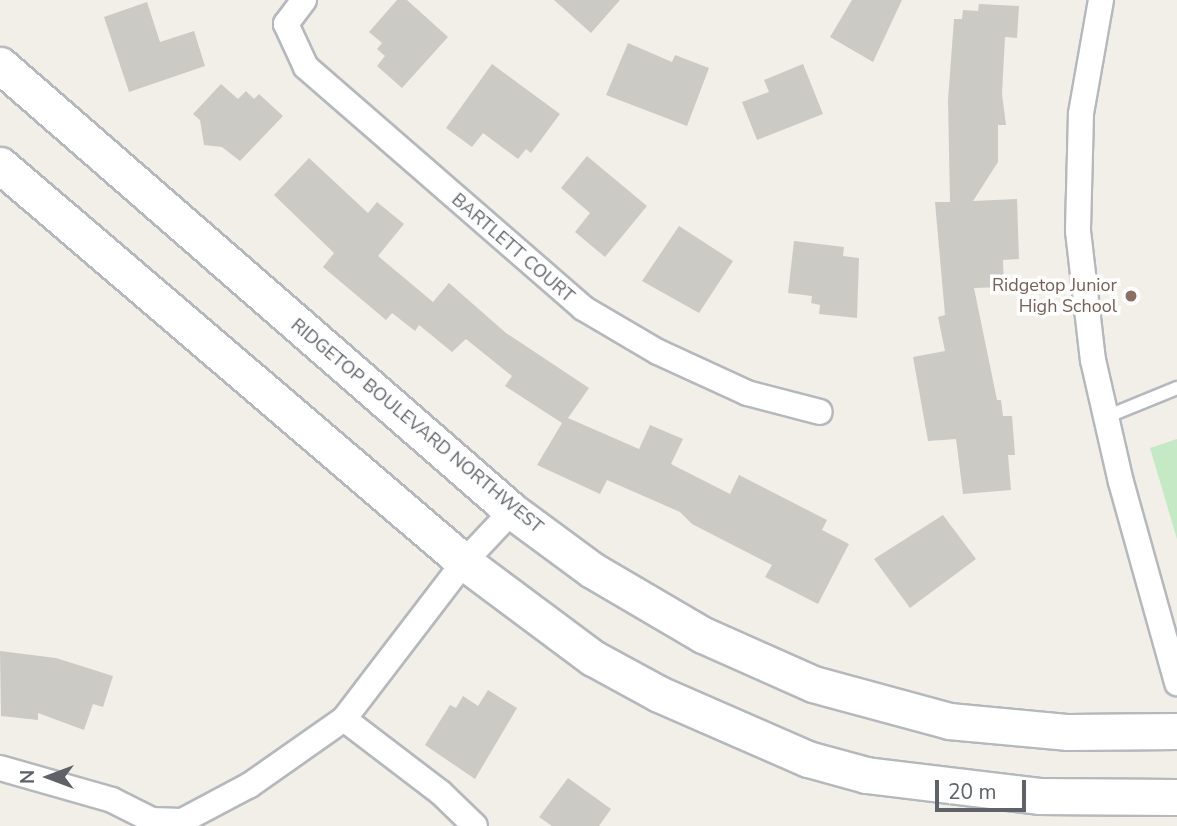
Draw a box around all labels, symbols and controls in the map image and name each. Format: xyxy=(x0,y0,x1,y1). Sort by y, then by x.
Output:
street label: BARTLETT COURT xyxy=(447,189,579,307)
place label: Ridgetop Junior High School xyxy=(992,275,1117,318)
marker: Ridgetop Junior High School xyxy=(1123,288,1139,304)
street label: RIDGETOP BOULEVARD NORTHWEST xyxy=(287,314,547,538)
north arrow xyxy=(14,742,84,812)
scale bar xyxy=(939,766,1030,810)
text: N xyxy=(15,770,41,784)
text: 20 m xyxy=(948,778,997,806)

